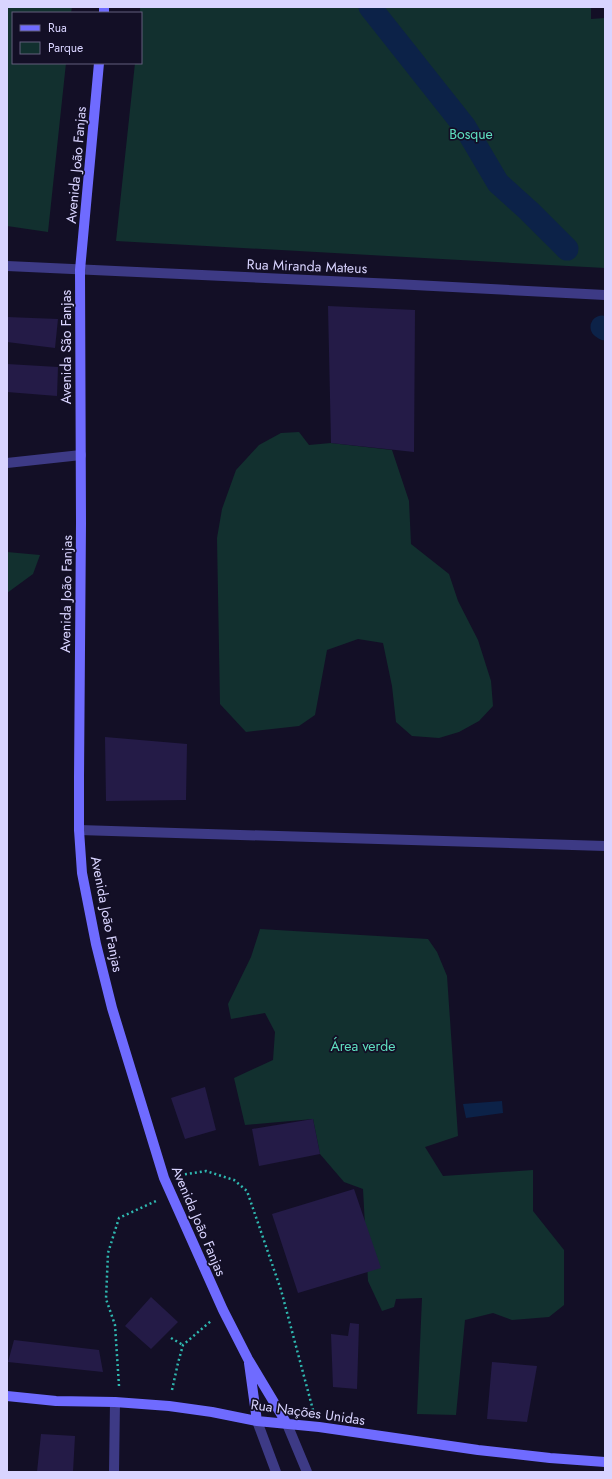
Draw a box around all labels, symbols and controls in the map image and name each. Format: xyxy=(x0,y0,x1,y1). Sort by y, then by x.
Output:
legend xyxy=(12,12,142,64)
text: Rua xyxy=(48,19,67,37)
text: Parque xyxy=(48,39,83,57)
street label: Avenida João Fanjas xyxy=(61,105,91,225)
park label: Bosque xyxy=(449,124,493,144)
street label: Rua Miranda Mateus xyxy=(246,254,368,278)
street label: Avenida São Fanjas xyxy=(56,289,76,404)
street label: Avenida João Fanjas xyxy=(55,535,77,653)
street label: Avenida João Fanjas xyxy=(86,854,128,974)
park label: Área verde xyxy=(330,1036,396,1056)
street label: Avenida João Fanjas xyxy=(167,1163,231,1279)
street label: Rua Nações Unidas xyxy=(250,1394,367,1430)

